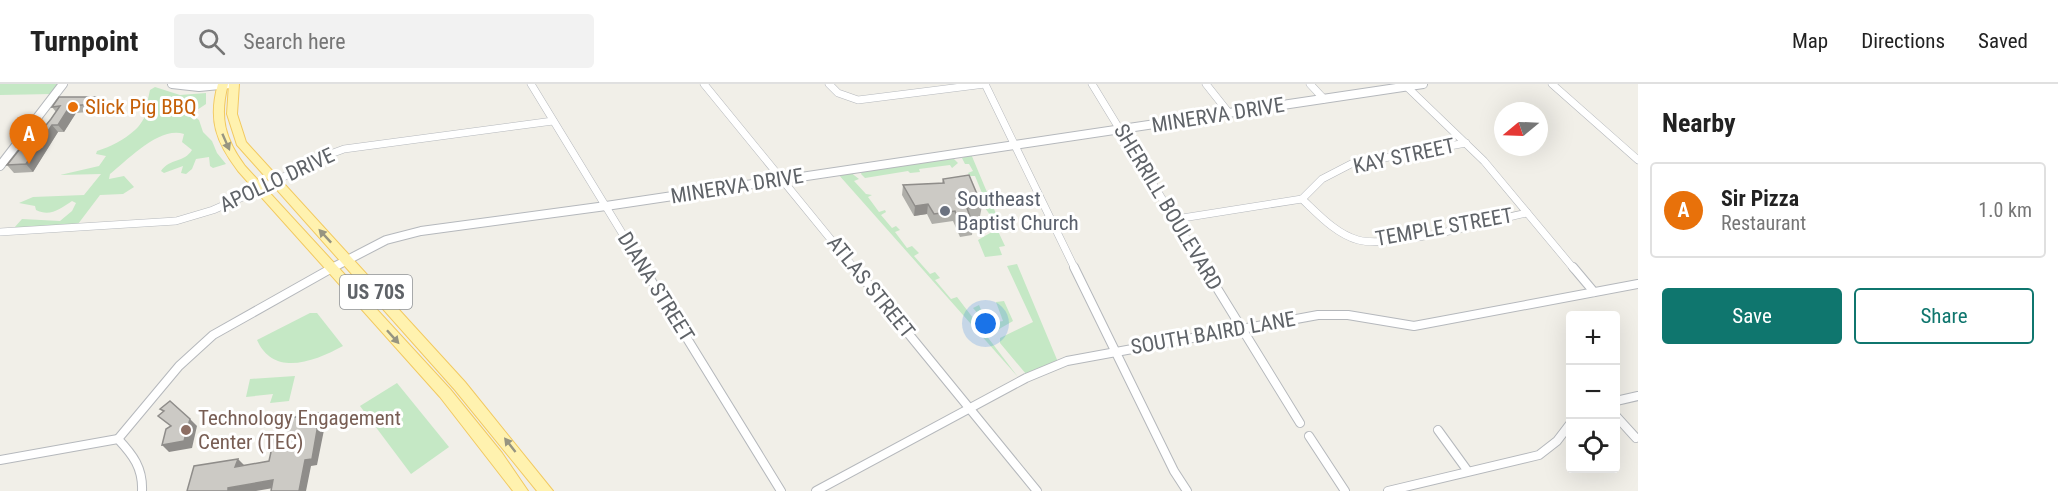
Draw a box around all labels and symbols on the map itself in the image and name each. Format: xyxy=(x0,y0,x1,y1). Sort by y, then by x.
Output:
street label: MINERVA DRIVE xyxy=(1150,93,1286,137)
place label: Slick Pig BBQ xyxy=(85,95,197,119)
marker: Slick Pig BBQ xyxy=(66,100,80,114)
north arrow xyxy=(1494,102,1548,156)
pin: A xyxy=(9,115,48,164)
street label: SHERRILL BOULEVARD xyxy=(1109,120,1227,294)
one-way arrow xyxy=(221,133,231,151)
street label: KAY STREET xyxy=(1351,133,1457,178)
street label: APOLLO DRIVE xyxy=(216,143,338,217)
street label: MINERVA DRIVE xyxy=(669,164,805,208)
place label: Southeast Baptist Church xyxy=(957,187,1079,235)
street label: TEMPLE STREET xyxy=(1373,203,1515,251)
marker: Southeast Baptist Church xyxy=(938,204,952,218)
street label: DIANA STREET xyxy=(613,228,699,346)
one-way arrow xyxy=(318,229,332,244)
street label: ATLAS STREET xyxy=(822,231,920,343)
road number: US 70S xyxy=(340,275,412,309)
street label: SOUTH BAIRD LANE xyxy=(1129,307,1297,359)
your location xyxy=(971,309,1000,338)
one-way arrow xyxy=(386,329,399,344)
place label: Technology Engagement Center (TEC) xyxy=(198,406,401,454)
marker: Technology Engagement Center (TEC) xyxy=(179,423,193,437)
one-way arrow xyxy=(505,437,517,452)

